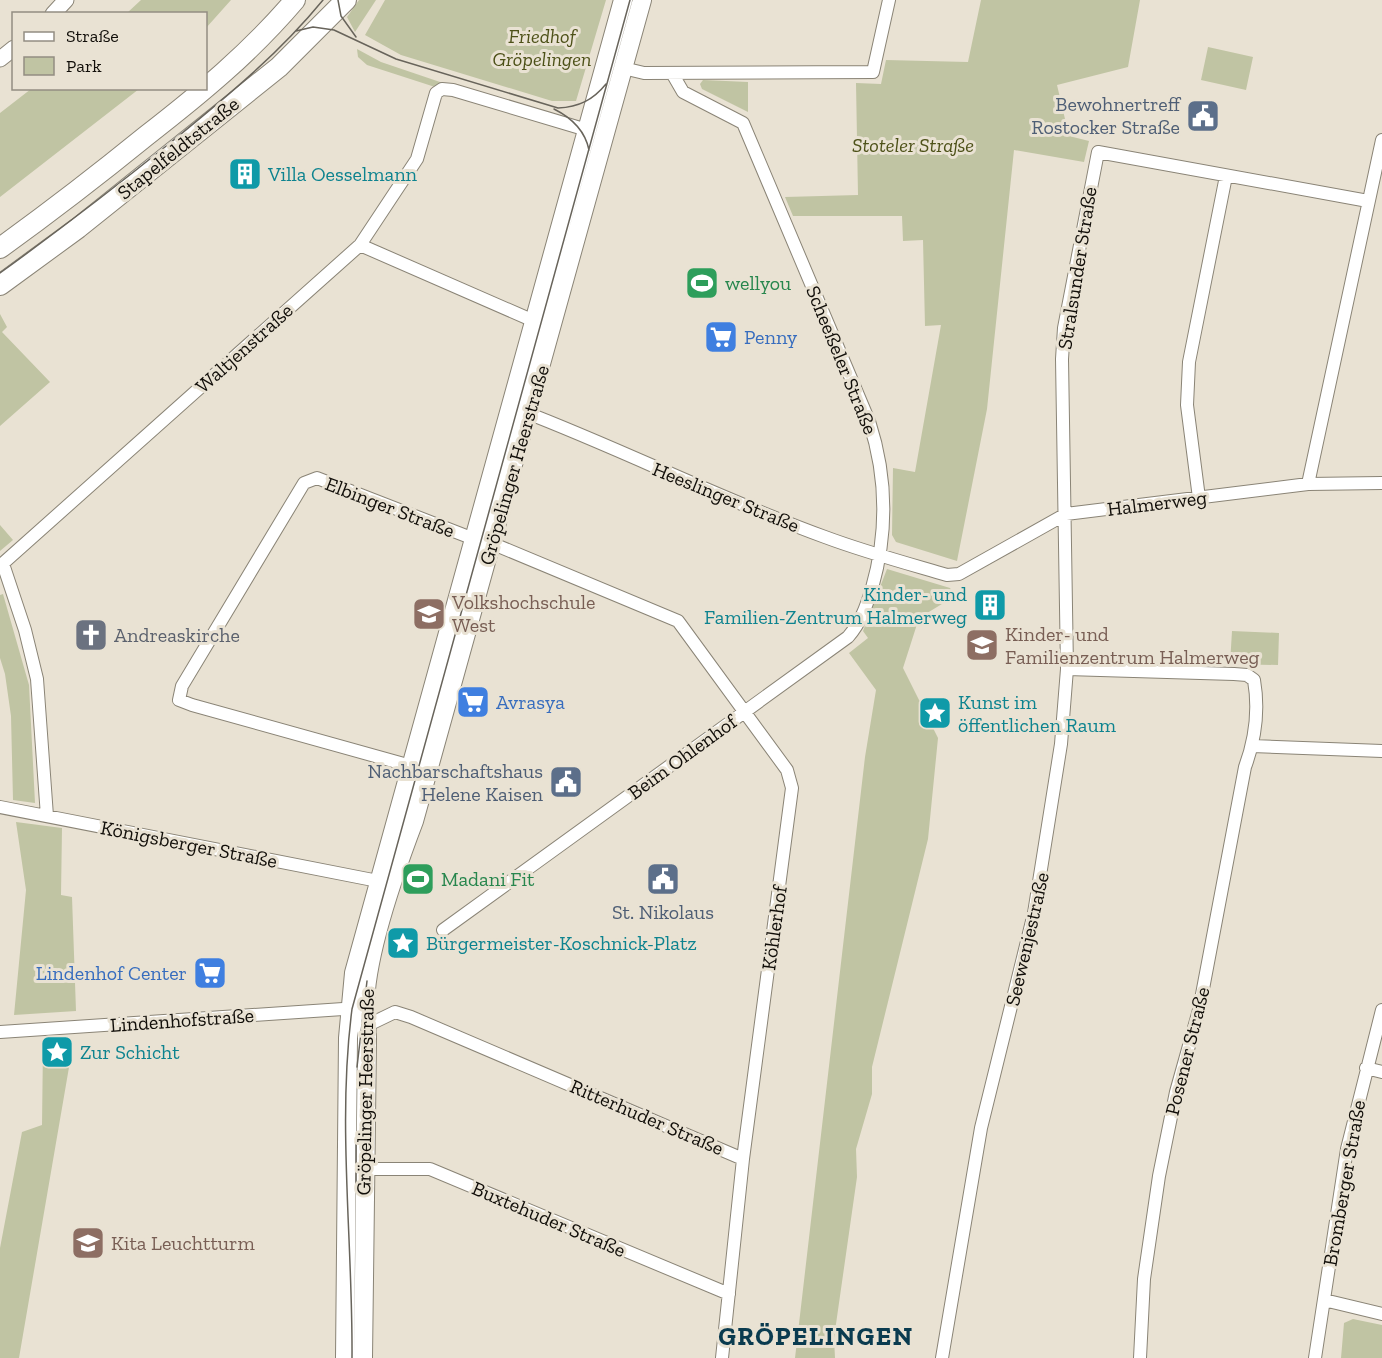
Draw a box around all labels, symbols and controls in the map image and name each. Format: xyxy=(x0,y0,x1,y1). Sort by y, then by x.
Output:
legend xyxy=(12,12,207,90)
park label: Friedhof Gröpelingen xyxy=(493,24,591,71)
text: Straße xyxy=(66,25,119,47)
text: Park xyxy=(66,55,102,77)
street label: Stapelfeldtstraße xyxy=(112,92,244,204)
place label: Bewohnertreff Rostocker Straße xyxy=(1031,92,1182,139)
public building icon: Bewohnertreff Rostocker Straße xyxy=(1185,98,1221,134)
park label: Stoteler Straße xyxy=(852,133,974,157)
building icon: Villa Oesselmann xyxy=(227,156,263,192)
place label: Villa Oesselmann xyxy=(267,162,418,186)
street label: Stralsunder Straße xyxy=(1052,185,1102,351)
sports icon: wellyou xyxy=(684,265,720,301)
place label: wellyou xyxy=(725,271,791,295)
street label: Scheeßeler Straße xyxy=(801,282,883,438)
street label: Waltjenstraße xyxy=(190,298,298,398)
supermarket icon: Penny xyxy=(703,319,739,355)
place label: Penny xyxy=(744,325,798,349)
street label: Gröpelinger Heerstraße xyxy=(474,362,554,568)
street label: Heeslinger Straße xyxy=(649,457,803,537)
street label: Elbinger Straße xyxy=(322,471,458,543)
street label: Halmerweg xyxy=(1106,485,1208,521)
place label: Kinder- und Familien-Zentrum Halmerweg xyxy=(704,582,967,629)
building icon: Kinder- und Familien-Zentrum Halmerweg xyxy=(972,587,1008,623)
place label: Volkshochschule West xyxy=(451,590,595,637)
school or university icon: Volkshochschule West xyxy=(411,596,447,632)
church icon: Andreaskirche xyxy=(73,617,109,653)
place label: Kinder- und Familienzentrum Halmerweg xyxy=(1005,622,1260,669)
place label: Andreaskirche xyxy=(114,623,240,647)
school or university icon: Kinder- und Familienzentrum Halmerweg xyxy=(964,627,1000,663)
supermarket icon: Avrasya xyxy=(455,684,491,720)
place label: Avrasya xyxy=(496,690,565,714)
place label: Kunst im öffentlichen Raum xyxy=(958,690,1117,737)
place icon: Kunst im öffentlichen Raum xyxy=(917,695,953,731)
street label: Beim Ohlenhof xyxy=(623,709,742,804)
place label: Nachbarschaftshaus Helene Kaisen xyxy=(368,759,544,806)
public building icon: Nachbarschaftshaus Helene Kaisen xyxy=(548,764,584,800)
street label: Königsberger Straße xyxy=(99,815,279,873)
sports icon: Madani Fit xyxy=(400,861,436,897)
public building icon: St. Nikolaus xyxy=(645,861,681,897)
place label: Madani Fit xyxy=(441,867,535,891)
street label: Seewenjestraße xyxy=(1000,870,1054,1008)
street label: Köhlerhof xyxy=(756,883,792,972)
place label: St. Nikolaus xyxy=(612,900,714,924)
place icon: Bürgermeister-Koschnick-Platz xyxy=(385,925,421,961)
place label: Bürgermeister-Koschnick-Platz xyxy=(426,931,697,955)
supermarket icon: Lindenhof Center xyxy=(192,955,228,991)
place label: Lindenhof Center xyxy=(36,961,187,985)
street label: Posener Straße xyxy=(1159,984,1215,1118)
street label: Gröpelinger Heerstraße xyxy=(351,988,379,1196)
street label: Lindenhofstraße xyxy=(109,1003,255,1037)
place icon: Zur Schicht xyxy=(39,1034,75,1070)
place label: Zur Schicht xyxy=(80,1040,180,1064)
street label: Ritterhuder Straße xyxy=(567,1074,727,1160)
street label: Bromberger Straße xyxy=(1318,1098,1370,1268)
street label: Buxtehuder Straße xyxy=(469,1176,629,1262)
school or university icon: Kita Leuchtturm xyxy=(70,1225,106,1261)
place label: Kita Leuchtturm xyxy=(111,1231,255,1255)
district label: GRÖPELINGEN xyxy=(718,1320,914,1352)

